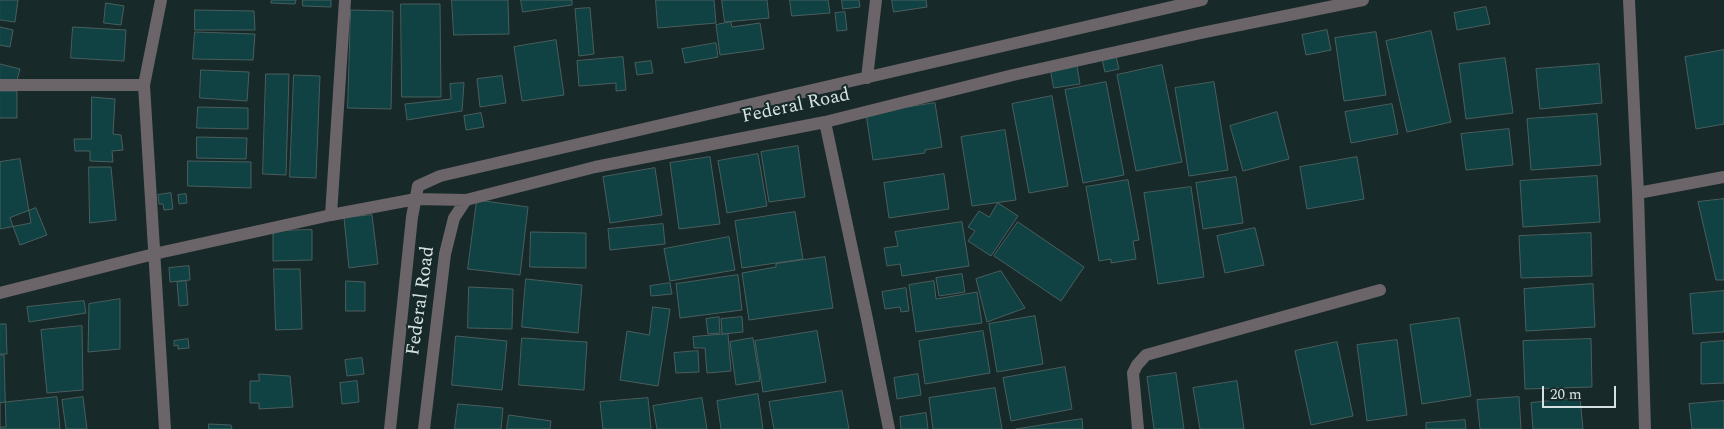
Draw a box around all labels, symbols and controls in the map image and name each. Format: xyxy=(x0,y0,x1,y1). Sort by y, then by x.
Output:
street label: Federal Road xyxy=(740,84,852,130)
street label: Federal Road xyxy=(403,245,441,357)
scale bar xyxy=(1544,376,1618,408)
text: 20 m xyxy=(1550,383,1582,406)

